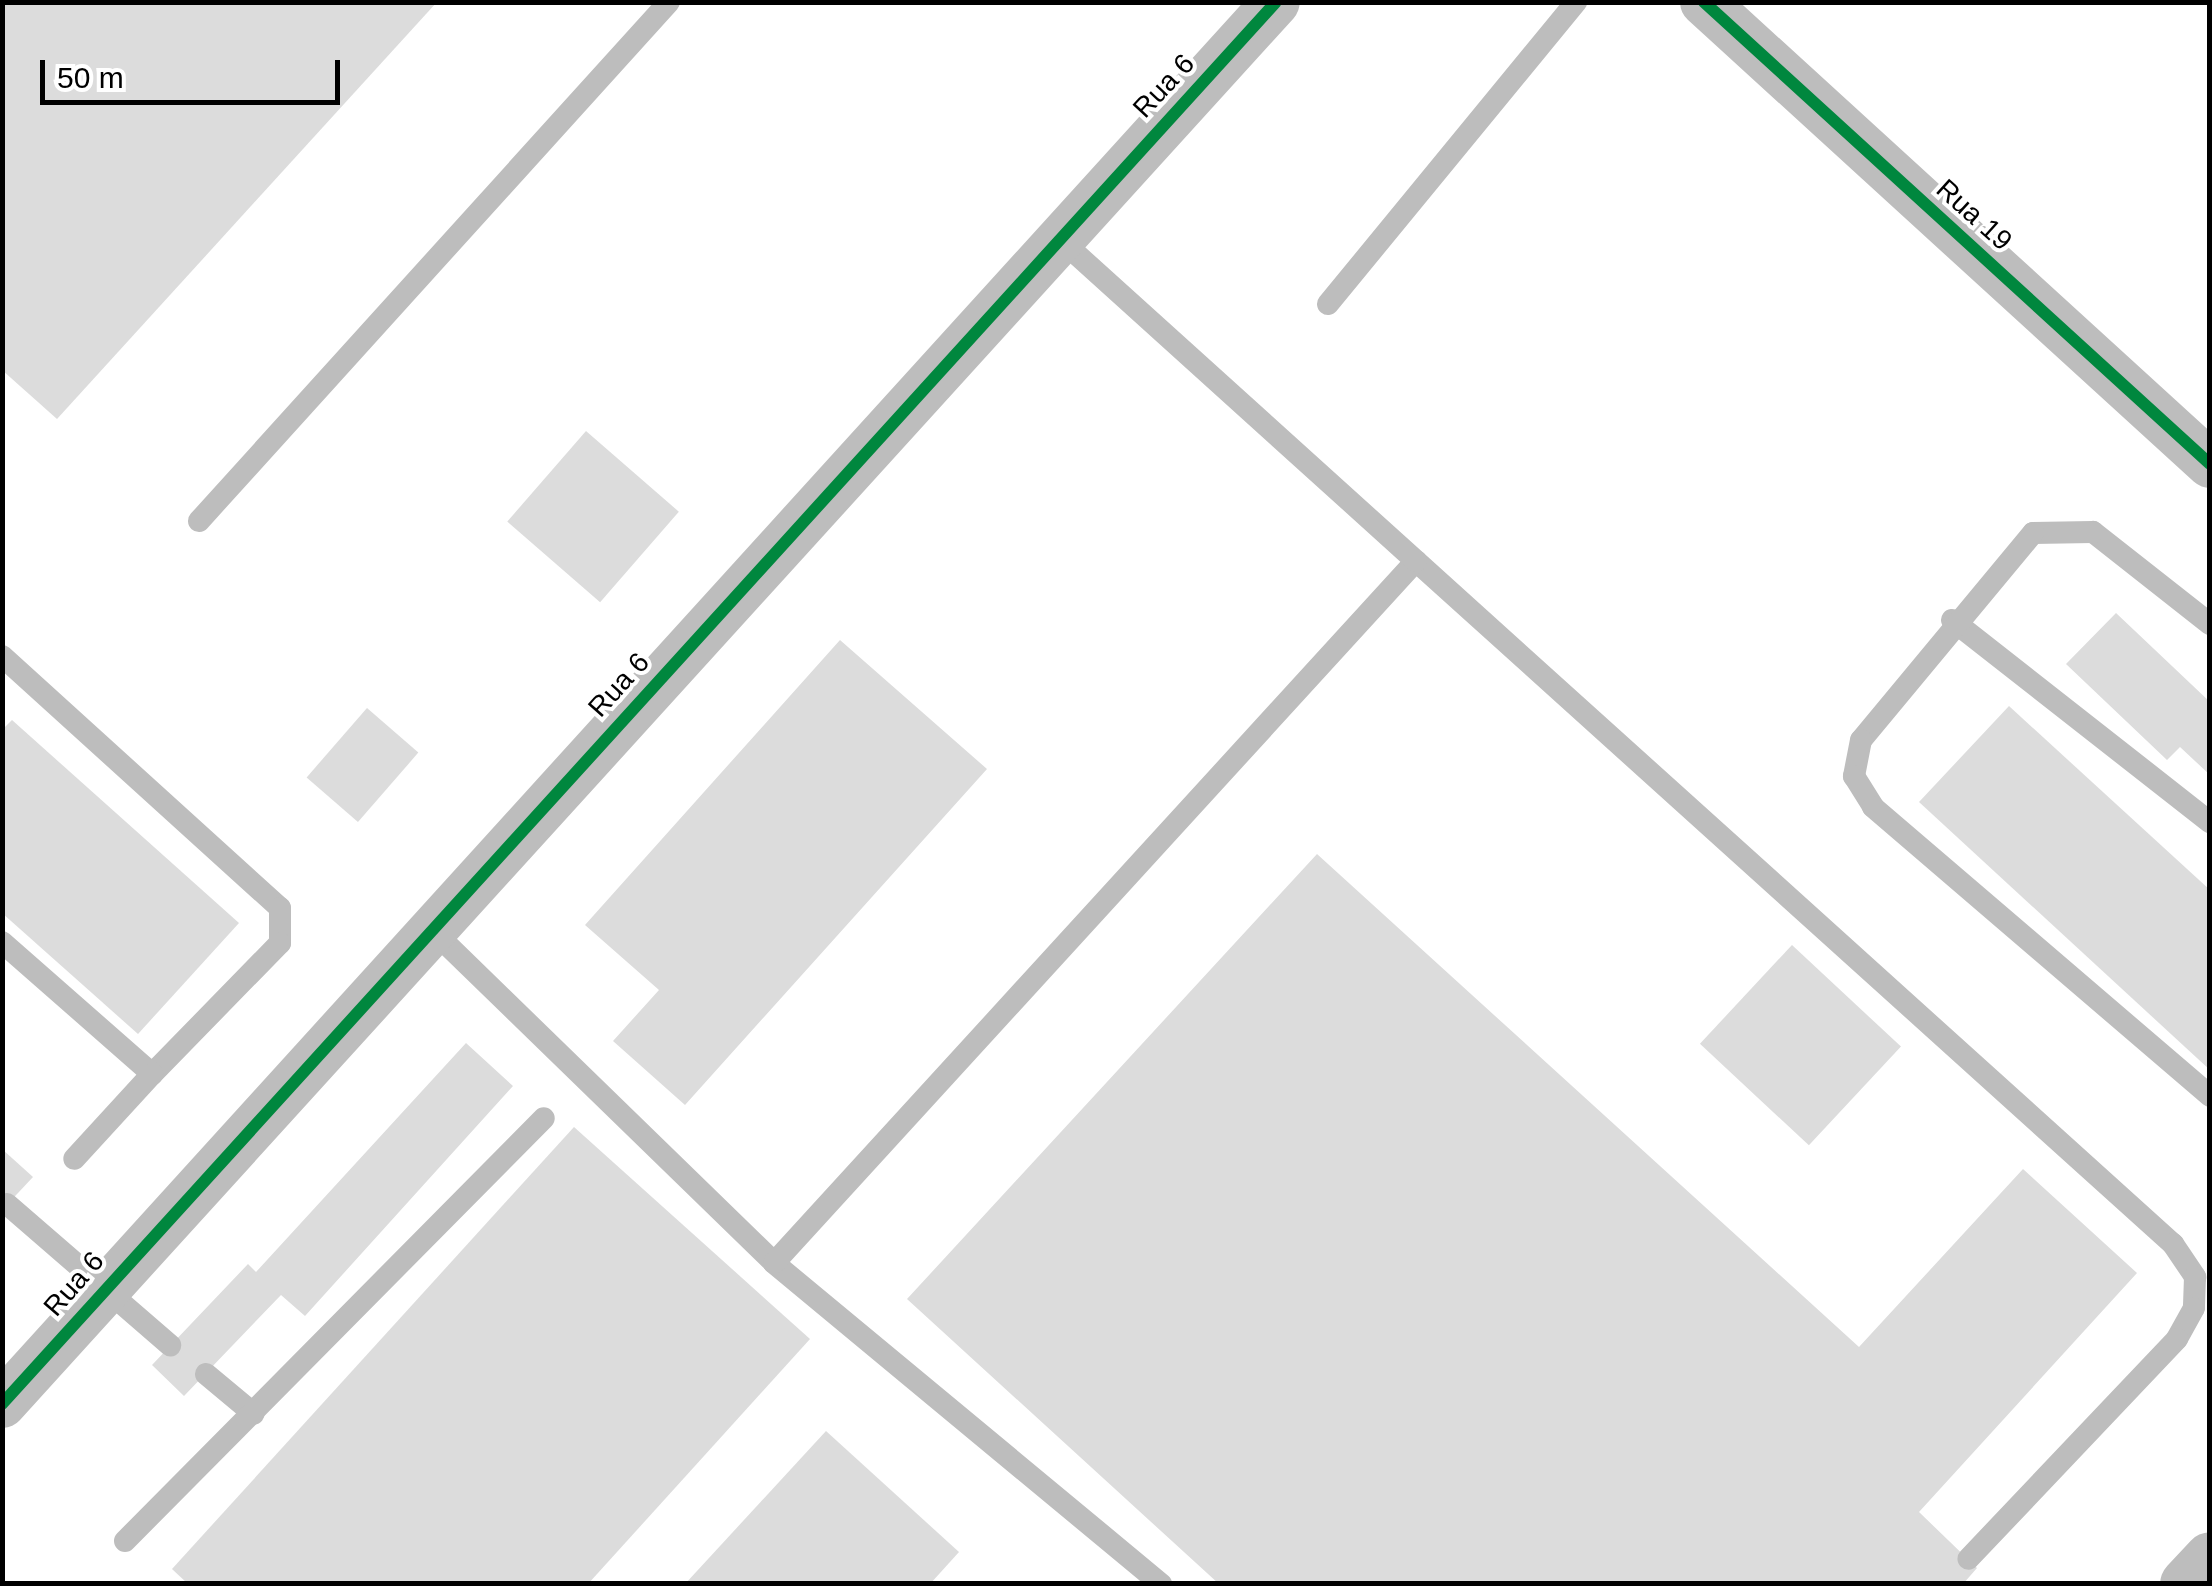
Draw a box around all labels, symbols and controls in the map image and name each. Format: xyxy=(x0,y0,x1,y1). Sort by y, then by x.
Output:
scale bar xyxy=(45,40,345,102)
street label: Rua 6 xyxy=(1126,47,1202,125)
text: 50 m xyxy=(57,61,124,94)
street label: Rua 19 xyxy=(1929,172,2019,258)
street label: Rua 6 xyxy=(582,646,656,724)
street label: Rua 6 xyxy=(37,1245,111,1323)

